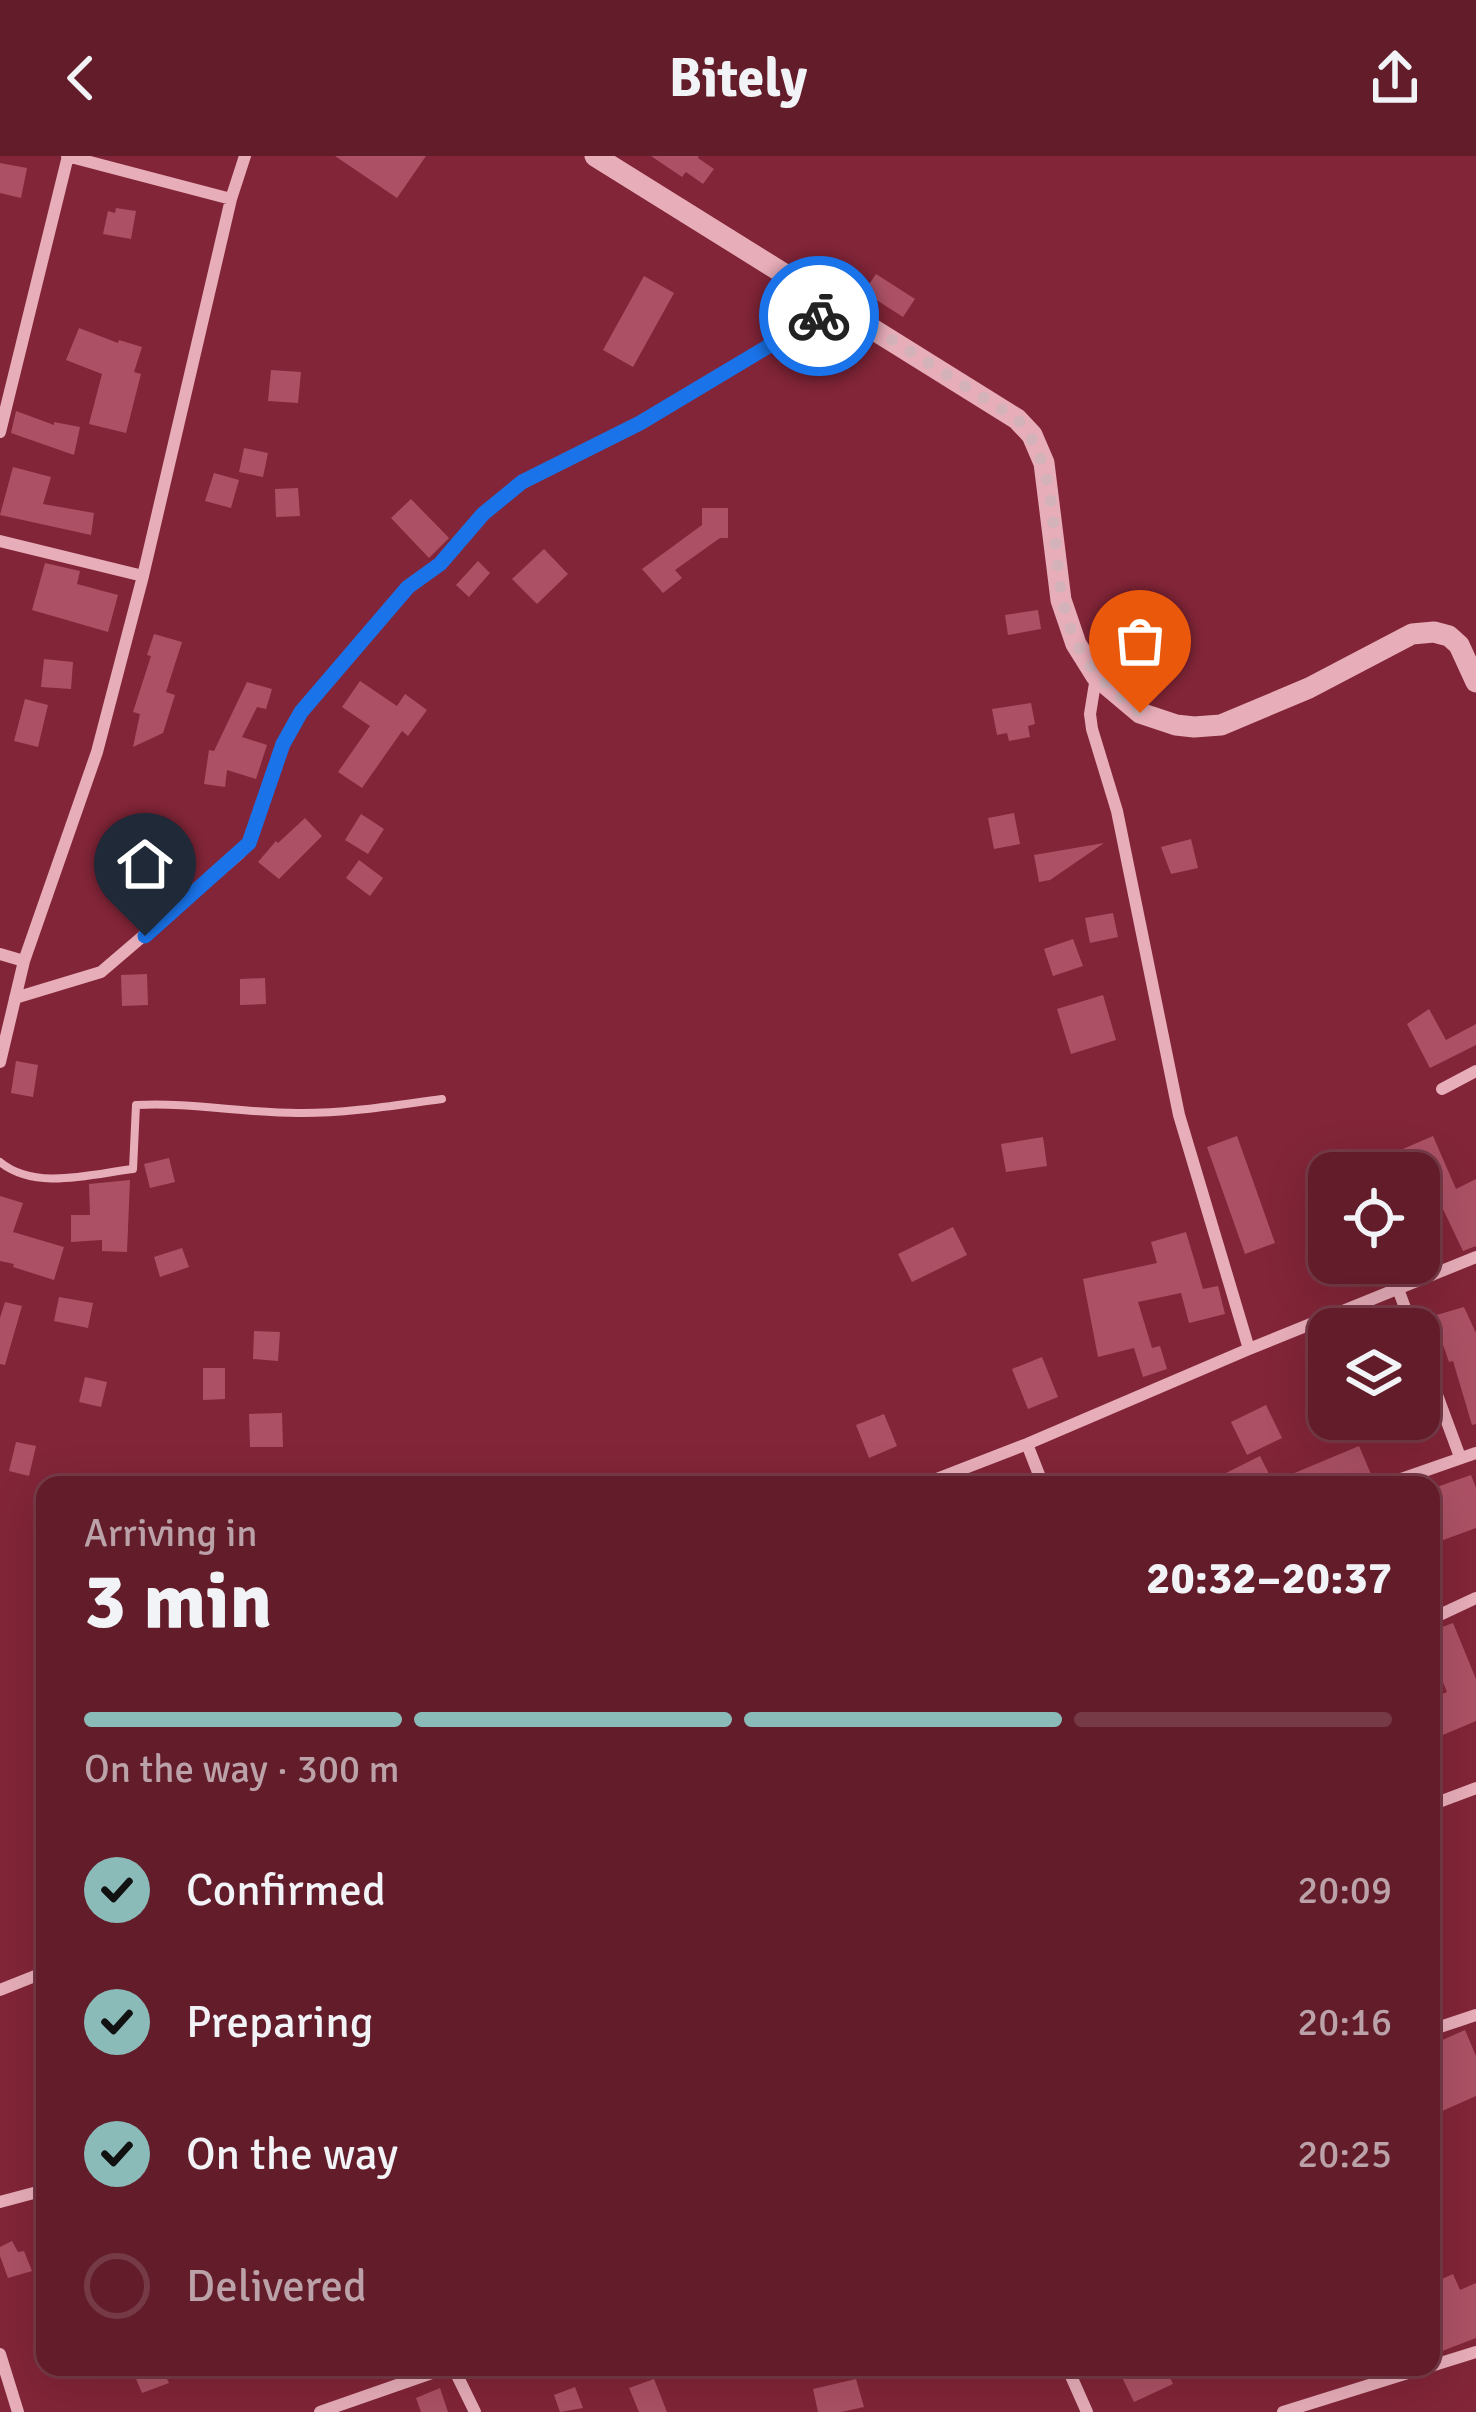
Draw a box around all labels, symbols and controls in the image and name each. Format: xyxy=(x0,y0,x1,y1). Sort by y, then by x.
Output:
icon: back xyxy=(48,45,114,111)
text: Bitely xyxy=(669,45,807,112)
icon: share xyxy=(1362,45,1428,111)
courier xyxy=(759,256,879,376)
icon: bike xyxy=(786,283,852,349)
pin xyxy=(1089,590,1191,713)
icon: bag xyxy=(1107,608,1173,674)
pin xyxy=(94,813,196,936)
icon: home xyxy=(112,831,178,897)
map controls xyxy=(1308,1152,1440,1440)
button: locate xyxy=(1308,1152,1440,1284)
button: layers xyxy=(1308,1308,1440,1440)
text: Arriving in xyxy=(84,1509,258,1557)
text: 20:32–20:37 xyxy=(1146,1551,1392,1606)
text: 3 min xyxy=(84,1554,272,1650)
text: On the way · 300 m xyxy=(84,1745,400,1793)
icon: check xyxy=(84,1857,150,1923)
text: Confirmed xyxy=(186,1863,386,1918)
text: 20:09 xyxy=(1297,1866,1392,1914)
icon: check xyxy=(84,1989,150,2055)
text: Preparing xyxy=(186,1995,374,2050)
text: 20:16 xyxy=(1297,1998,1392,2046)
icon: check xyxy=(84,2121,150,2187)
text: On the way xyxy=(186,2127,398,2182)
text: 20:25 xyxy=(1297,2130,1392,2178)
text: Delivered xyxy=(186,2259,367,2314)

